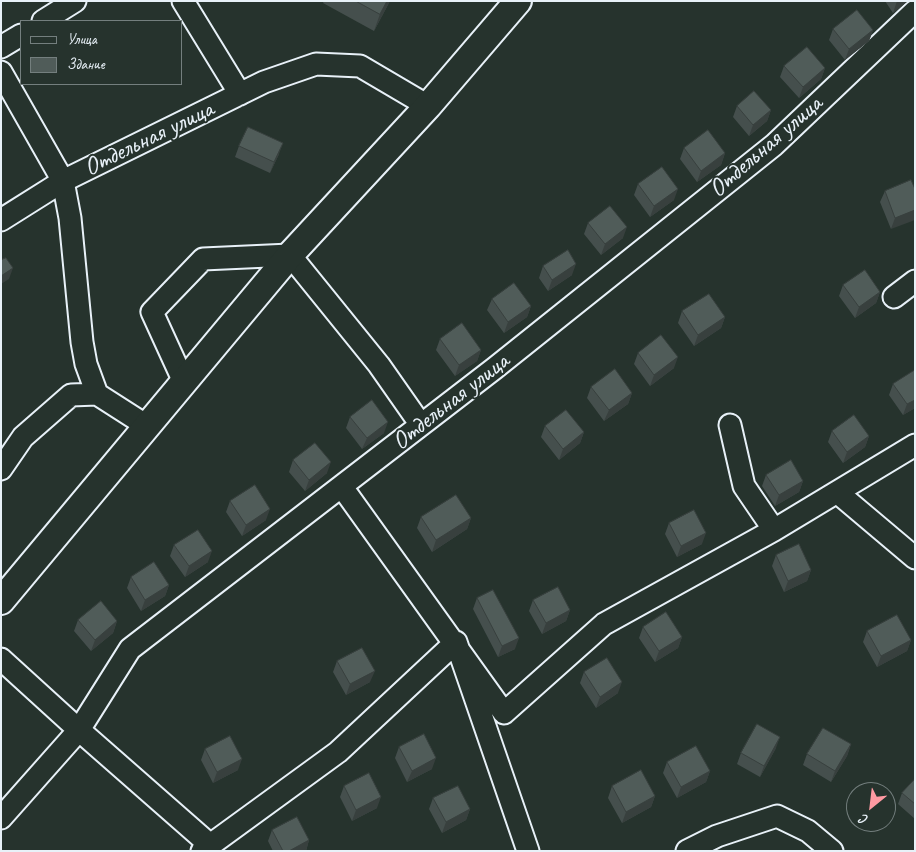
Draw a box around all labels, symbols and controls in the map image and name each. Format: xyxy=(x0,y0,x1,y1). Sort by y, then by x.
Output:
legend xyxy=(20,20,182,85)
text: Улица xyxy=(67,30,97,49)
text: Здание xyxy=(67,55,105,74)
street label: Отдельная улица xyxy=(703,90,829,204)
street label: Отдельная улица xyxy=(79,95,219,183)
street label: Отдельная улица xyxy=(386,347,516,457)
north arrow xyxy=(846,782,896,832)
text: С xyxy=(857,811,871,829)

